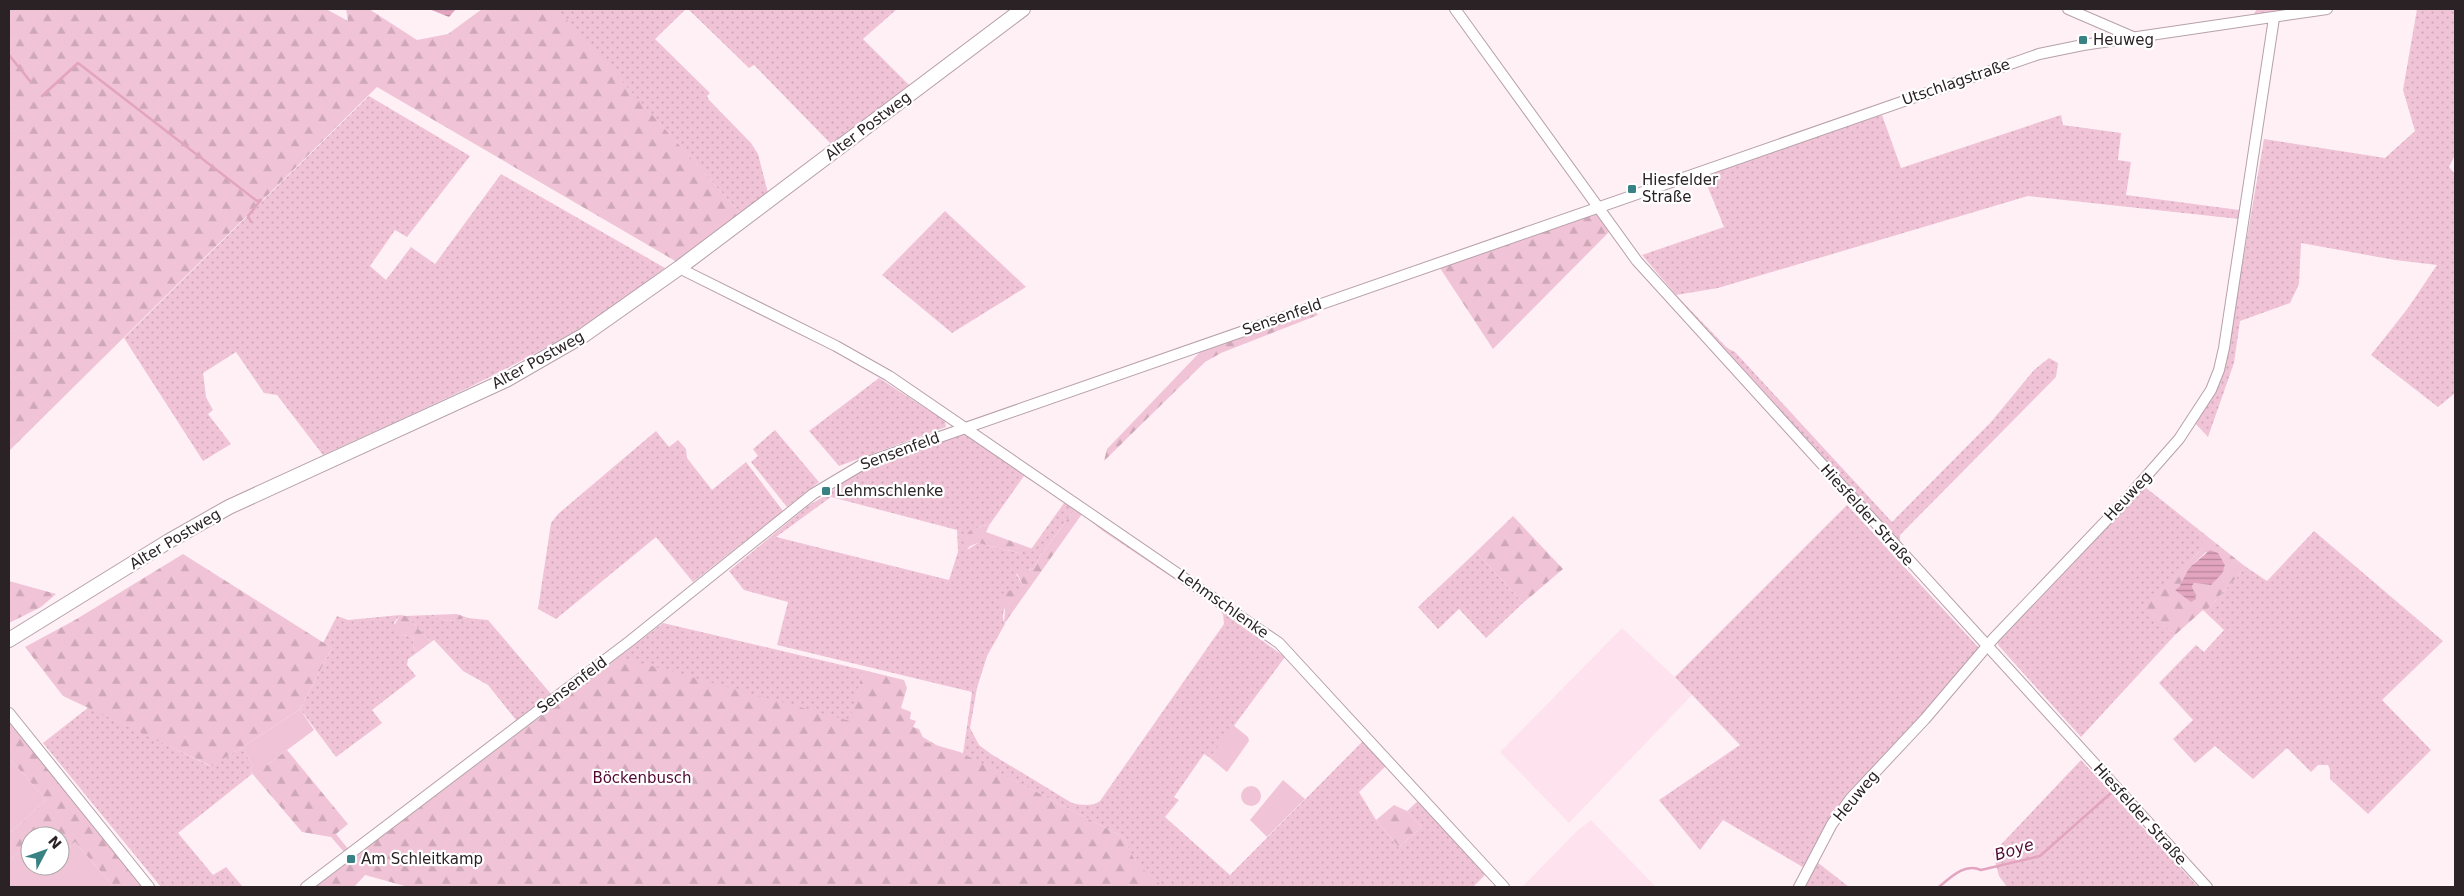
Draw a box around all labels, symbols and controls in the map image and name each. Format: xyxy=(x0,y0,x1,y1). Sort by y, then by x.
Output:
place label: Heuweg xyxy=(2093,31,2154,49)
marker: Heuweg xyxy=(2077,34,2089,46)
street label: Utschlagstraße xyxy=(1900,55,2012,109)
street label: Alter Postweg xyxy=(821,88,915,164)
place label: Hiesfelder Straße xyxy=(1642,171,1719,206)
marker: Hiesfelder Straße xyxy=(1626,183,1638,195)
street label: Sensenfeld xyxy=(1240,295,1324,339)
street label: Alter Postweg xyxy=(489,327,587,393)
street label: Sensenfeld xyxy=(858,428,942,474)
street label: Hiesfelder Straße xyxy=(1817,461,1917,569)
street label: Heuweg xyxy=(2101,468,2155,524)
place label: Lehmschlenke xyxy=(836,482,943,500)
marker: Lehmschlenke xyxy=(820,485,832,497)
street label: Alter Postweg xyxy=(126,505,224,573)
street label: Lehmschlenke xyxy=(1174,566,1272,642)
street label: Sensenfeld xyxy=(533,653,611,717)
street label: Hiesfelder Straße xyxy=(2090,760,2190,868)
street label: Heuweg xyxy=(1829,767,1883,825)
park label: Böckenbusch xyxy=(592,769,692,787)
north arrow xyxy=(20,826,70,876)
text: N xyxy=(45,833,65,852)
water label: Boye xyxy=(1992,834,2036,864)
place label: Am Schleitkamp xyxy=(361,850,483,868)
marker: Am Schleitkamp xyxy=(345,853,357,865)

